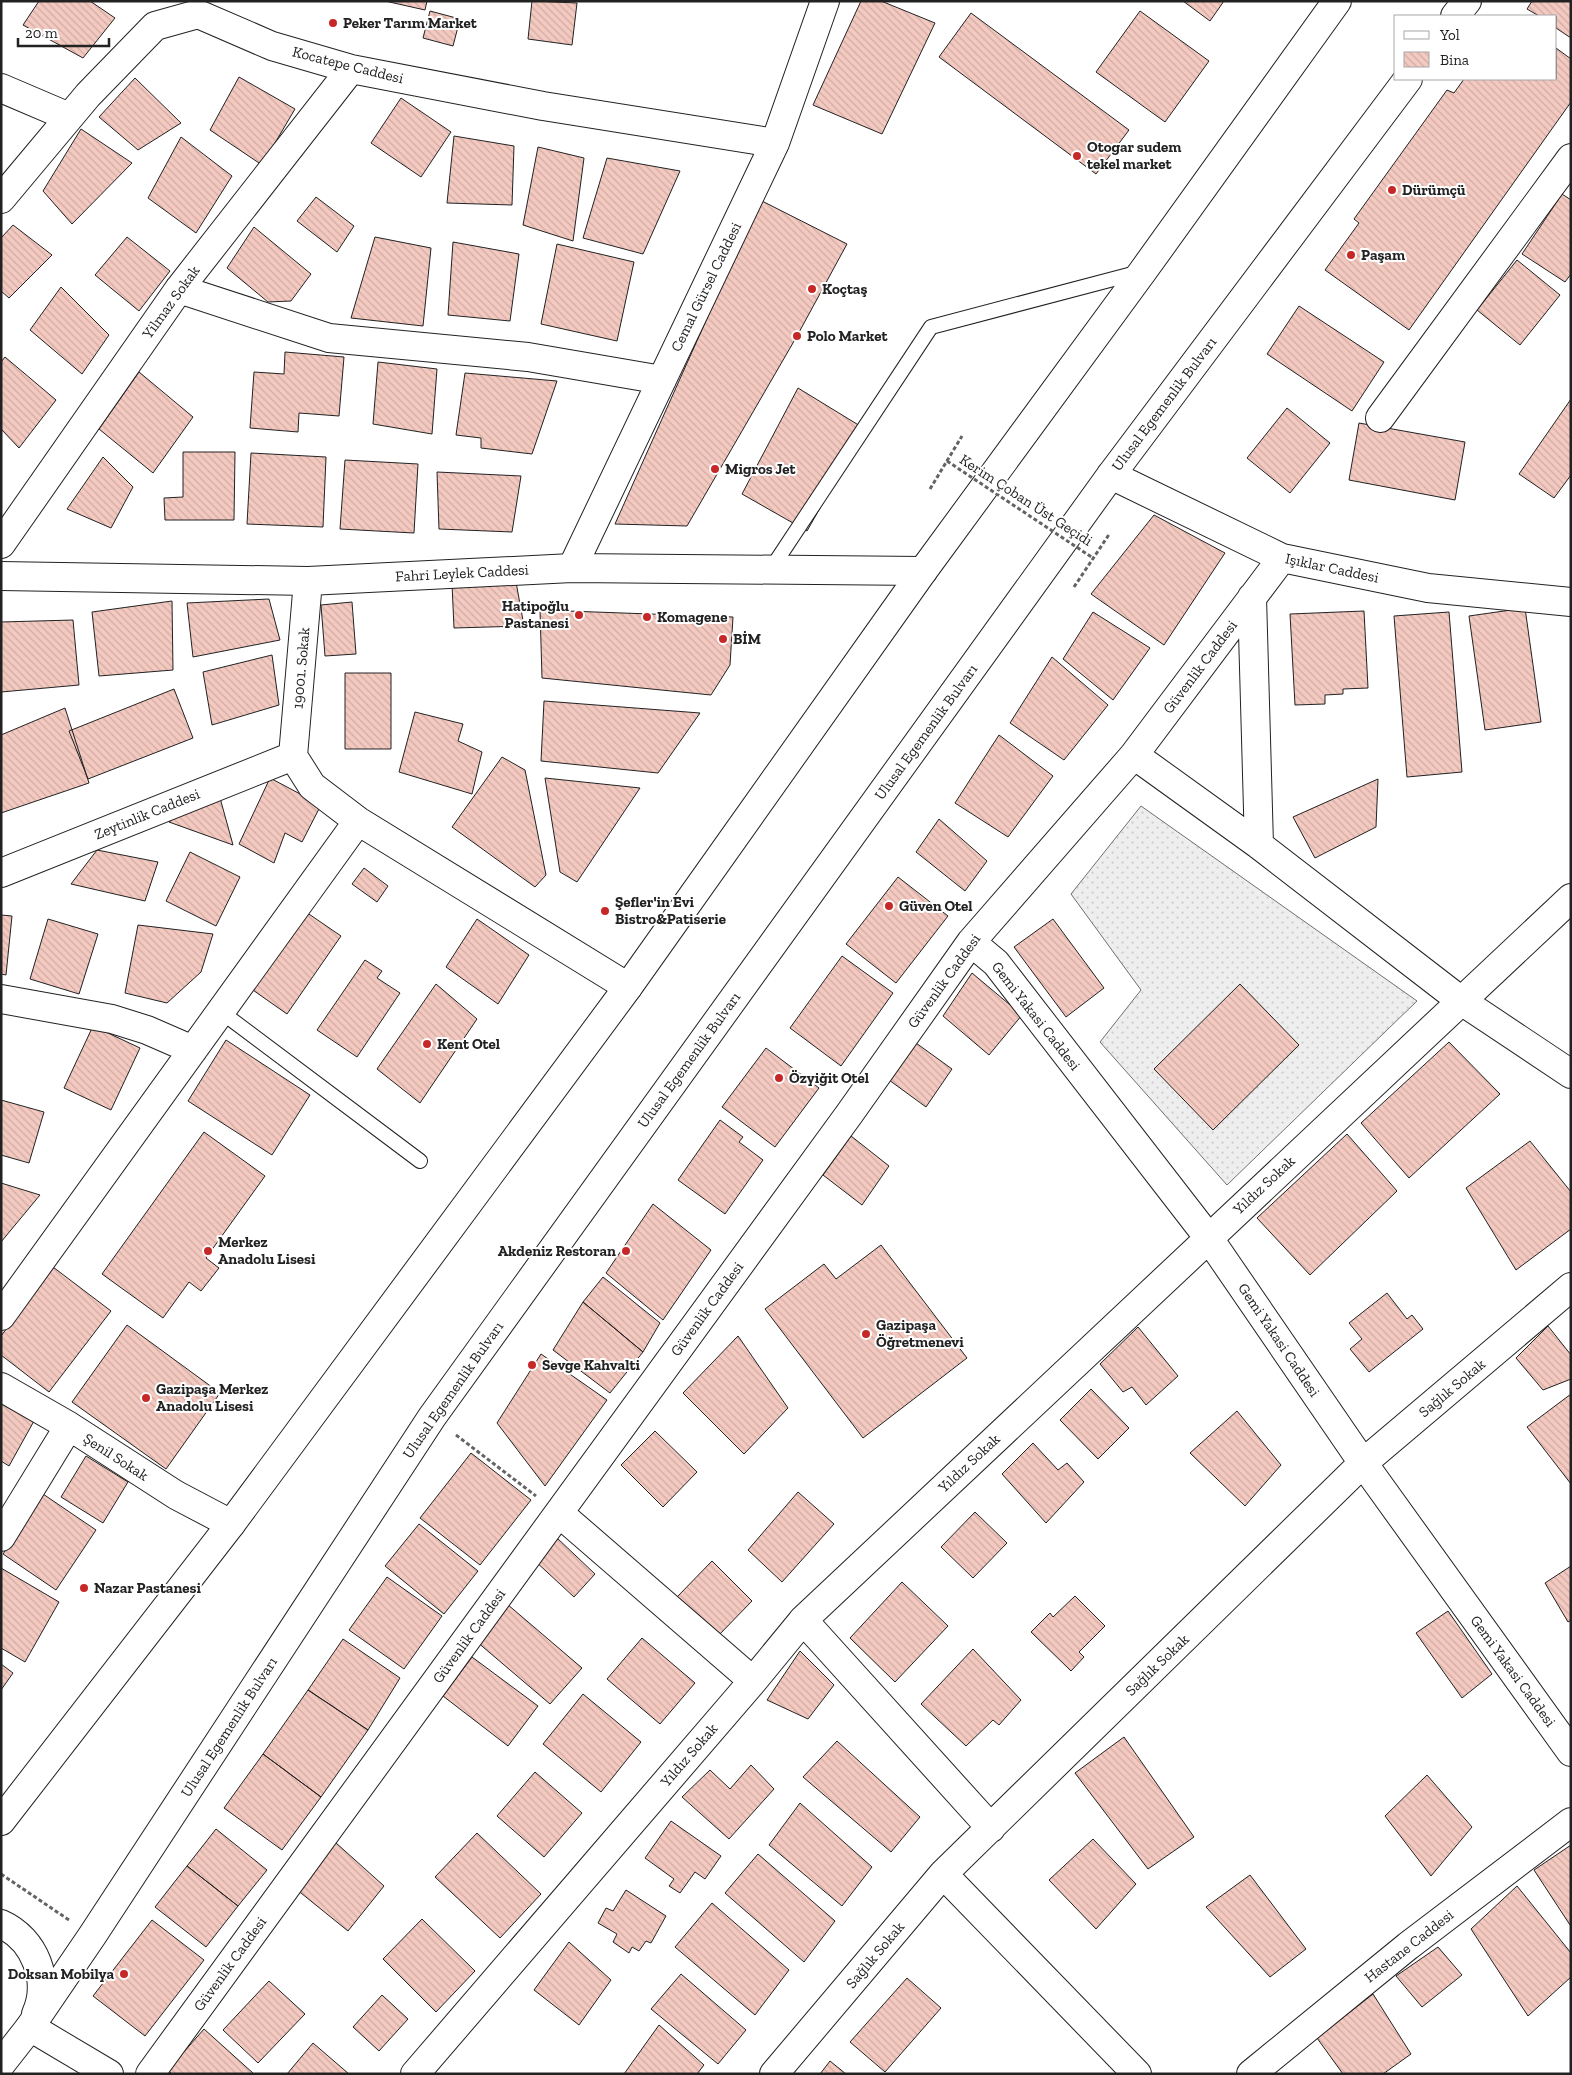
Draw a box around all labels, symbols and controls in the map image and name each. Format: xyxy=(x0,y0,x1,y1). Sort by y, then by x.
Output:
place label: Peker Tarım Market xyxy=(343,14,478,32)
scale bar xyxy=(18,15,109,47)
legend xyxy=(1394,15,1557,80)
marker: Peker Tarım Market xyxy=(327,17,339,29)
text: 20 m xyxy=(25,24,58,42)
text: Yol xyxy=(1439,26,1460,44)
street label: Kocatepe Caddesi xyxy=(291,43,405,87)
text: Bina xyxy=(1440,51,1469,69)
place label: Otogar sudem tekel market xyxy=(1087,138,1181,173)
marker: Otogar sudem tekel market xyxy=(1071,150,1083,162)
place label: Dürümçü xyxy=(1402,181,1466,199)
marker: Dürümçü xyxy=(1386,184,1398,196)
street label: Cemal Gürsel Caddesi xyxy=(667,219,745,355)
place label: Paşam xyxy=(1361,246,1405,264)
marker: Paşam xyxy=(1345,249,1357,261)
street label: Yilmaz Sokak xyxy=(138,262,204,343)
place label: Koçtaş xyxy=(822,280,867,298)
marker: Koçtaş xyxy=(806,283,818,295)
place label: Polo Market xyxy=(807,327,888,345)
marker: Polo Market xyxy=(791,330,803,342)
street label: Ulusal Egemenlik Bulvarı xyxy=(1108,333,1220,475)
street label: Kerim Çoban Üst Geçidi xyxy=(956,450,1096,550)
place label: Migros Jet xyxy=(725,460,796,478)
marker: Migros Jet xyxy=(709,463,721,475)
street label: Işıklar Caddesi xyxy=(1284,549,1380,587)
street label: Fahri Leylek Caddesi xyxy=(395,561,529,585)
place label: Hatipoğlu Pastanesi xyxy=(502,597,570,632)
place label: Komagene xyxy=(657,608,727,626)
marker: Hatipoğlu Pastanesi xyxy=(573,609,585,621)
marker: Komagene xyxy=(641,611,653,623)
street label: Güvenlik Caddesi xyxy=(1159,617,1241,717)
street label: 19001. Sokak xyxy=(288,626,314,710)
place label: BİM xyxy=(733,630,762,648)
marker: BİM xyxy=(717,633,729,645)
street label: Ulusal Egemenlik Bulvarı xyxy=(871,661,981,803)
street label: Zeytinlik Caddesi xyxy=(92,785,202,843)
place label: Şefler'in Evi Bistro&Patiserie xyxy=(615,893,726,928)
place label: Güven Otel xyxy=(899,897,973,915)
marker: Güven Otel xyxy=(883,900,895,912)
marker: Şefler'in Evi Bistro&Patiserie xyxy=(599,905,611,917)
street label: Güvenlik Caddesi xyxy=(904,930,984,1032)
street label: Gemi Yakasi Caddesi xyxy=(988,958,1084,1074)
street label: Ulusal Egemenlik Bulvarı xyxy=(634,989,744,1131)
place label: Kent Otel xyxy=(437,1035,500,1053)
marker: Kent Otel xyxy=(421,1038,433,1050)
place label: Özyiğit Otel xyxy=(789,1069,869,1087)
marker: Özyiğit Otel xyxy=(773,1072,785,1084)
street label: Yıldız Sokak xyxy=(1229,1152,1299,1219)
place label: Merkez Anadolu Lisesi xyxy=(218,1233,316,1268)
place label: Akdeniz Restoran xyxy=(498,1242,616,1260)
marker: Merkez Anadolu Lisesi xyxy=(202,1245,214,1257)
marker: Akdeniz Restoran xyxy=(620,1245,632,1257)
street label: Güvenlik Caddesi xyxy=(667,1258,747,1360)
street label: Gemi Yakasi Caddesi xyxy=(1234,1280,1324,1400)
place label: Gazipaşa Öğretmenevi xyxy=(876,1316,964,1351)
street label: Ulusal Egemenlik Bulvarı xyxy=(399,1318,507,1462)
marker: Gazipaşa Öğretmenevi xyxy=(860,1328,872,1340)
street label: Sağlık Sokak xyxy=(1415,1355,1489,1421)
place label: Sevge Kahvalti xyxy=(542,1356,640,1374)
marker: Sevge Kahvalti xyxy=(526,1359,538,1371)
place label: Gazipaşa Merkez Anadolu Lisesi xyxy=(156,1380,269,1415)
marker: Gazipaşa Merkez Anadolu Lisesi xyxy=(140,1392,152,1404)
street label: Şenil Sokak xyxy=(80,1429,152,1485)
street label: Yıldız Sokak xyxy=(934,1430,1004,1497)
place label: Nazar Pastanesi xyxy=(94,1579,201,1597)
marker: Nazar Pastanesi xyxy=(78,1582,90,1594)
street label: Güvenlik Caddesi xyxy=(429,1585,509,1687)
street label: Gemi Yakasi Caddesi xyxy=(1467,1612,1559,1730)
street label: Sağlık Sokak xyxy=(1121,1630,1193,1700)
street label: Ulusal Egemenlik Bulvarı xyxy=(177,1654,281,1800)
street label: Yıldız Sokak xyxy=(656,1720,721,1791)
street label: Hastane Caddesi xyxy=(1361,1906,1457,1986)
street label: Güvenlik Caddesi xyxy=(190,1913,270,2015)
street label: Sağlık Sokak xyxy=(842,1918,908,1992)
place label: Doksan Mobilya xyxy=(8,1965,114,1983)
marker: Doksan Mobilya xyxy=(118,1968,130,1980)

